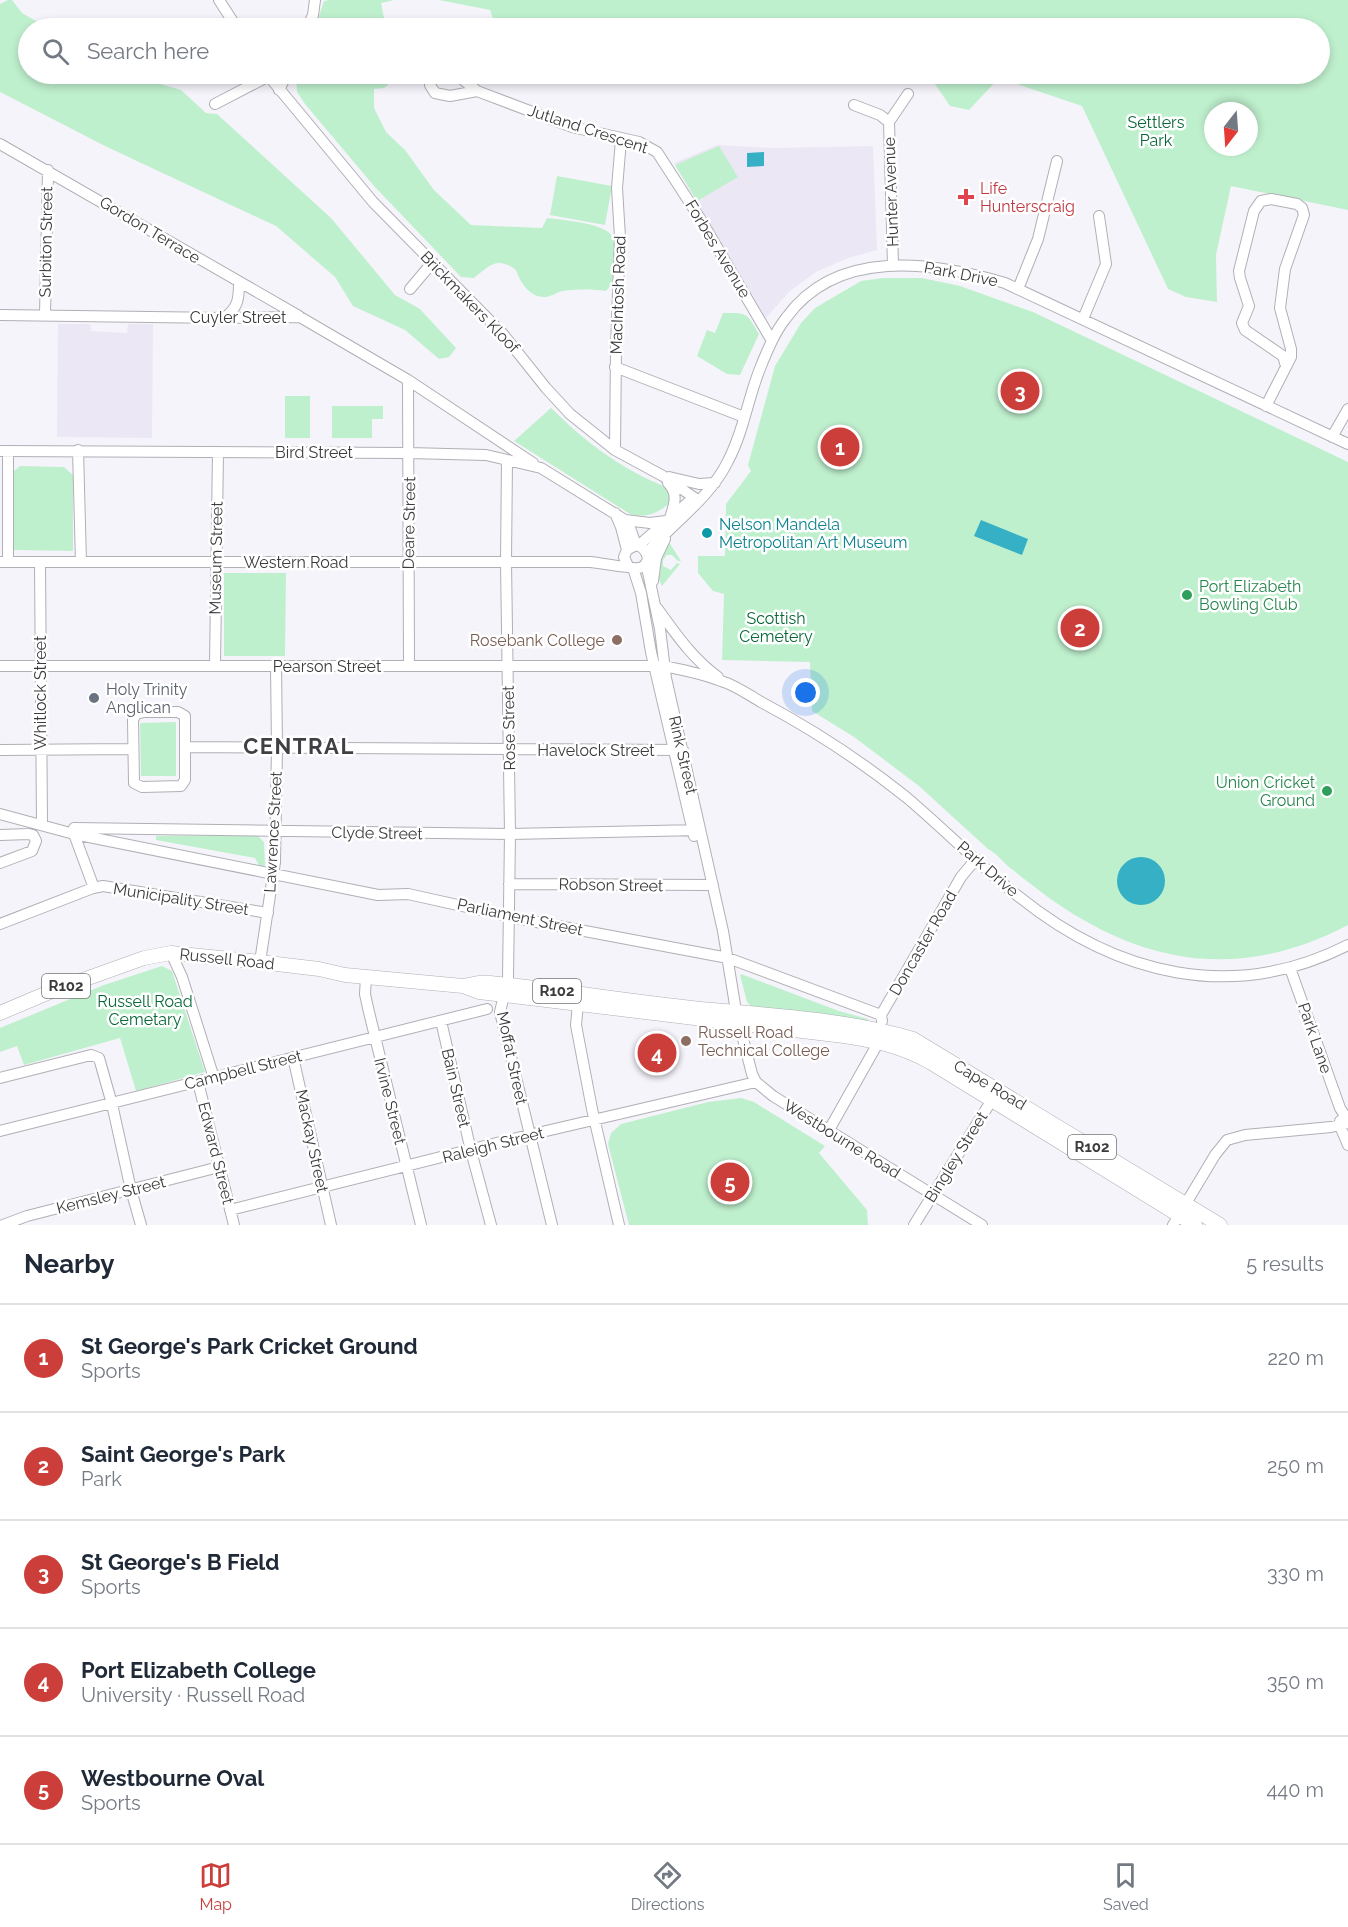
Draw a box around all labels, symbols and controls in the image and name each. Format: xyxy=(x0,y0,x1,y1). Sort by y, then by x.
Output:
search box xyxy=(18,18,1330,84)
icon: search xyxy=(39,35,72,68)
text: Search here xyxy=(87,38,209,64)
street label: Jutland Crescent xyxy=(526,101,651,158)
north arrow xyxy=(1204,102,1258,156)
park label: Settlers Park xyxy=(1128,113,1185,150)
street label: Hunter Avenue xyxy=(880,137,902,247)
place label: Life Hunterscraig xyxy=(980,179,1075,216)
street label: Surbiton Street xyxy=(36,186,56,298)
marker: Life Hunterscraig xyxy=(957,188,975,206)
street label: Gordon Terrace xyxy=(96,192,204,268)
street label: Forbes Avenue xyxy=(681,197,755,301)
street label: MacIntosh Road xyxy=(606,235,630,355)
street label: Brickmakers Kloof xyxy=(417,247,524,357)
street label: Park Drive xyxy=(922,258,1000,290)
street label: Cuyler Street xyxy=(190,308,287,327)
pin: 3 xyxy=(1000,368,1040,414)
pin: 1 xyxy=(820,424,860,470)
street label: Bird Street xyxy=(275,443,354,462)
street label: Deare Street xyxy=(399,476,419,570)
street label: Museum Street xyxy=(206,501,226,615)
place label: Nelson Mandela Metropolitan Art Museum xyxy=(719,515,907,552)
marker: Nelson Mandela Metropolitan Art Museum xyxy=(700,526,714,540)
street label: Western Road xyxy=(244,553,348,572)
place label: Port Elizabeth Bowling Club xyxy=(1199,577,1301,614)
marker: Port Elizabeth Bowling Club xyxy=(1180,588,1194,602)
pin: 2 xyxy=(1060,606,1100,650)
park label: Scottish Cemetery xyxy=(739,609,813,646)
place label: Rosebank College xyxy=(470,631,605,650)
marker: Rosebank College xyxy=(610,633,624,647)
street label: Whitlock Street xyxy=(31,635,50,750)
street label: Pearson Street xyxy=(273,657,382,676)
your location xyxy=(791,678,820,707)
place label: Holy Trinity Anglican xyxy=(106,680,188,717)
street label: Rose Street xyxy=(499,685,519,771)
marker: Holy Trinity Anglican xyxy=(87,691,101,705)
street label: Rink Street xyxy=(665,714,701,797)
district label: CENTRAL xyxy=(243,733,355,759)
street label: Havelock Street xyxy=(537,741,655,760)
street label: Lawrence Street xyxy=(260,770,286,893)
place label: Union Cricket Ground xyxy=(1216,773,1316,810)
marker: Union Cricket Ground xyxy=(1320,784,1334,798)
street label: Clyde Street xyxy=(331,823,423,843)
street label: Park Drive xyxy=(953,837,1023,901)
street label: Robson Street xyxy=(559,875,664,895)
street label: Municipality Street xyxy=(112,879,251,919)
street label: Doncaster Road xyxy=(885,887,961,999)
street label: Parliament Street xyxy=(455,894,585,940)
street label: Russell Road xyxy=(179,945,275,973)
road number: R102 xyxy=(42,974,90,998)
road number: R102 xyxy=(533,979,581,1003)
park label: Russell Road Cemetary xyxy=(97,992,193,1029)
street label: Park Lane xyxy=(1294,1000,1336,1076)
street label: Moffat Street xyxy=(493,1010,531,1107)
place label: Russell Road Technical College xyxy=(698,1023,830,1060)
pin: 4 xyxy=(638,1030,676,1076)
marker: Russell Road Technical College xyxy=(679,1034,693,1048)
street label: Campbell Street xyxy=(182,1046,304,1094)
street label: Bain Street xyxy=(438,1047,474,1130)
street label: Irvine Street xyxy=(370,1056,410,1147)
street label: Cape Road xyxy=(950,1056,1030,1114)
street label: Mackay Street xyxy=(292,1088,332,1195)
street label: Westbourne Road xyxy=(780,1095,904,1183)
street label: Edward Street xyxy=(194,1100,238,1207)
street label: Bingley Street xyxy=(921,1108,992,1206)
street label: Raleigh Street xyxy=(440,1123,546,1167)
road number: R102 xyxy=(1068,1135,1116,1159)
pin: 5 xyxy=(710,1160,750,1204)
street label: Kemsley Street xyxy=(54,1172,168,1218)
text: Nearby xyxy=(24,1249,114,1279)
text: 5 results xyxy=(1246,1252,1324,1276)
text: St George's Park Cricket Ground xyxy=(81,1333,418,1359)
text: 1 xyxy=(39,1346,48,1370)
text: 220 m xyxy=(1267,1346,1324,1370)
text: Sports xyxy=(81,1359,141,1383)
text: Saint George's Park xyxy=(81,1441,285,1467)
text: 2 xyxy=(38,1454,49,1478)
text: 250 m xyxy=(1267,1454,1324,1478)
text: Park xyxy=(81,1467,122,1491)
text: St George's B Field xyxy=(81,1549,280,1575)
text: 3 xyxy=(38,1562,49,1586)
text: 330 m xyxy=(1267,1562,1324,1586)
text: Sports xyxy=(81,1575,141,1599)
text: Port Elizabeth College xyxy=(81,1657,316,1683)
text: 4 xyxy=(38,1670,49,1694)
text: 350 m xyxy=(1267,1670,1324,1694)
text: University · Russell Road xyxy=(81,1683,305,1707)
text: Westbourne Oval xyxy=(81,1765,264,1791)
text: 5 xyxy=(38,1778,49,1802)
text: 440 m xyxy=(1266,1778,1324,1802)
text: Sports xyxy=(81,1791,141,1815)
tab: Map xyxy=(199,1859,232,1914)
tab: Directions xyxy=(631,1859,705,1914)
tab: Saved xyxy=(1103,1859,1149,1914)

